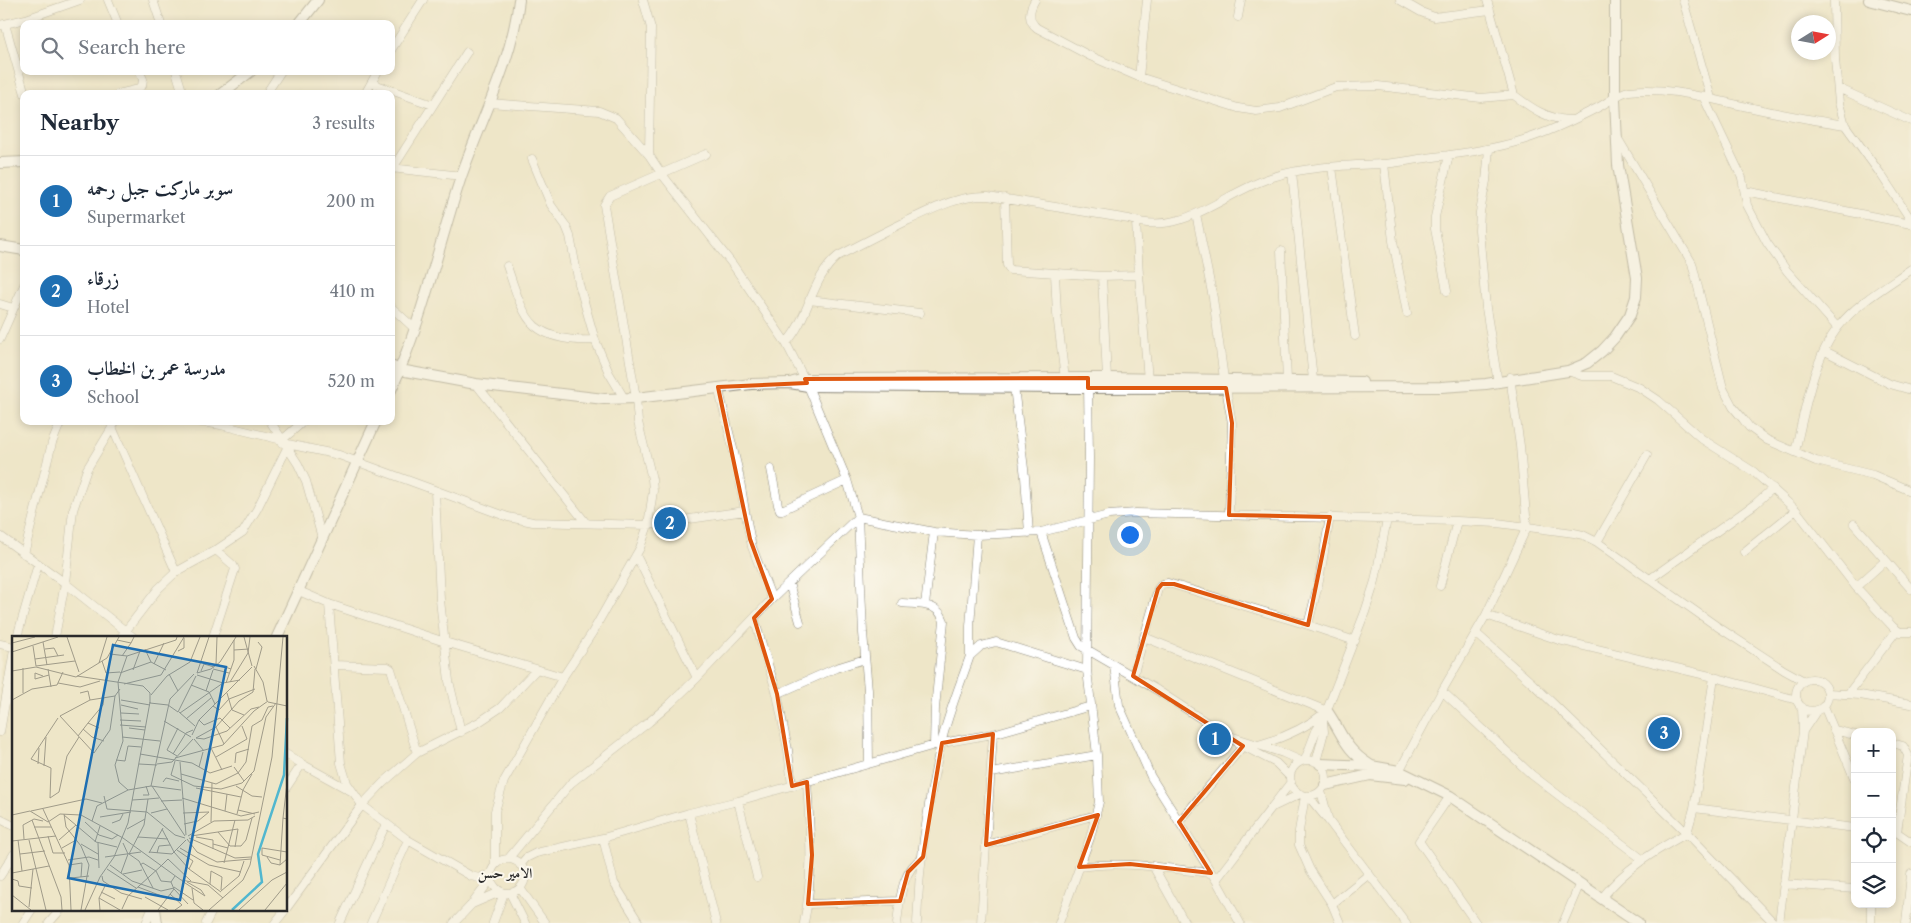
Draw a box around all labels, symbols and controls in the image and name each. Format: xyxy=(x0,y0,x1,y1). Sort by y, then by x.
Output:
north arrow xyxy=(1791,15,1836,60)
search box xyxy=(20,20,395,75)
icon: search xyxy=(38,34,66,62)
text: Search here xyxy=(78,36,186,59)
text: Nearby xyxy=(40,110,119,135)
text: 3 results xyxy=(312,113,375,133)
text: سوبر ماركت جبل رحمه xyxy=(87,177,233,200)
text: 1 xyxy=(52,191,60,211)
text: 200 m xyxy=(326,191,375,211)
text: Supermarket xyxy=(87,207,185,227)
text: زرقاء xyxy=(87,267,119,290)
text: 2 xyxy=(51,281,61,301)
text: 410 m xyxy=(330,281,375,301)
text: Hotel xyxy=(87,297,130,317)
text: مدرسة عمر بن الخطاب xyxy=(87,357,226,380)
text: 3 xyxy=(51,371,61,391)
text: 520 m xyxy=(328,371,375,391)
text: School xyxy=(87,387,139,407)
pin: 2 xyxy=(654,504,686,542)
your location xyxy=(1117,522,1143,548)
inset map xyxy=(12,636,288,910)
pin: 3 xyxy=(1648,714,1680,752)
pin: 1 xyxy=(1199,720,1231,758)
map controls xyxy=(1851,728,1896,908)
button: + xyxy=(1851,728,1896,773)
button: − xyxy=(1851,773,1896,818)
button: locate xyxy=(1851,818,1896,863)
button: layers xyxy=(1851,863,1896,908)
district label: الامير حسن xyxy=(478,864,532,883)

